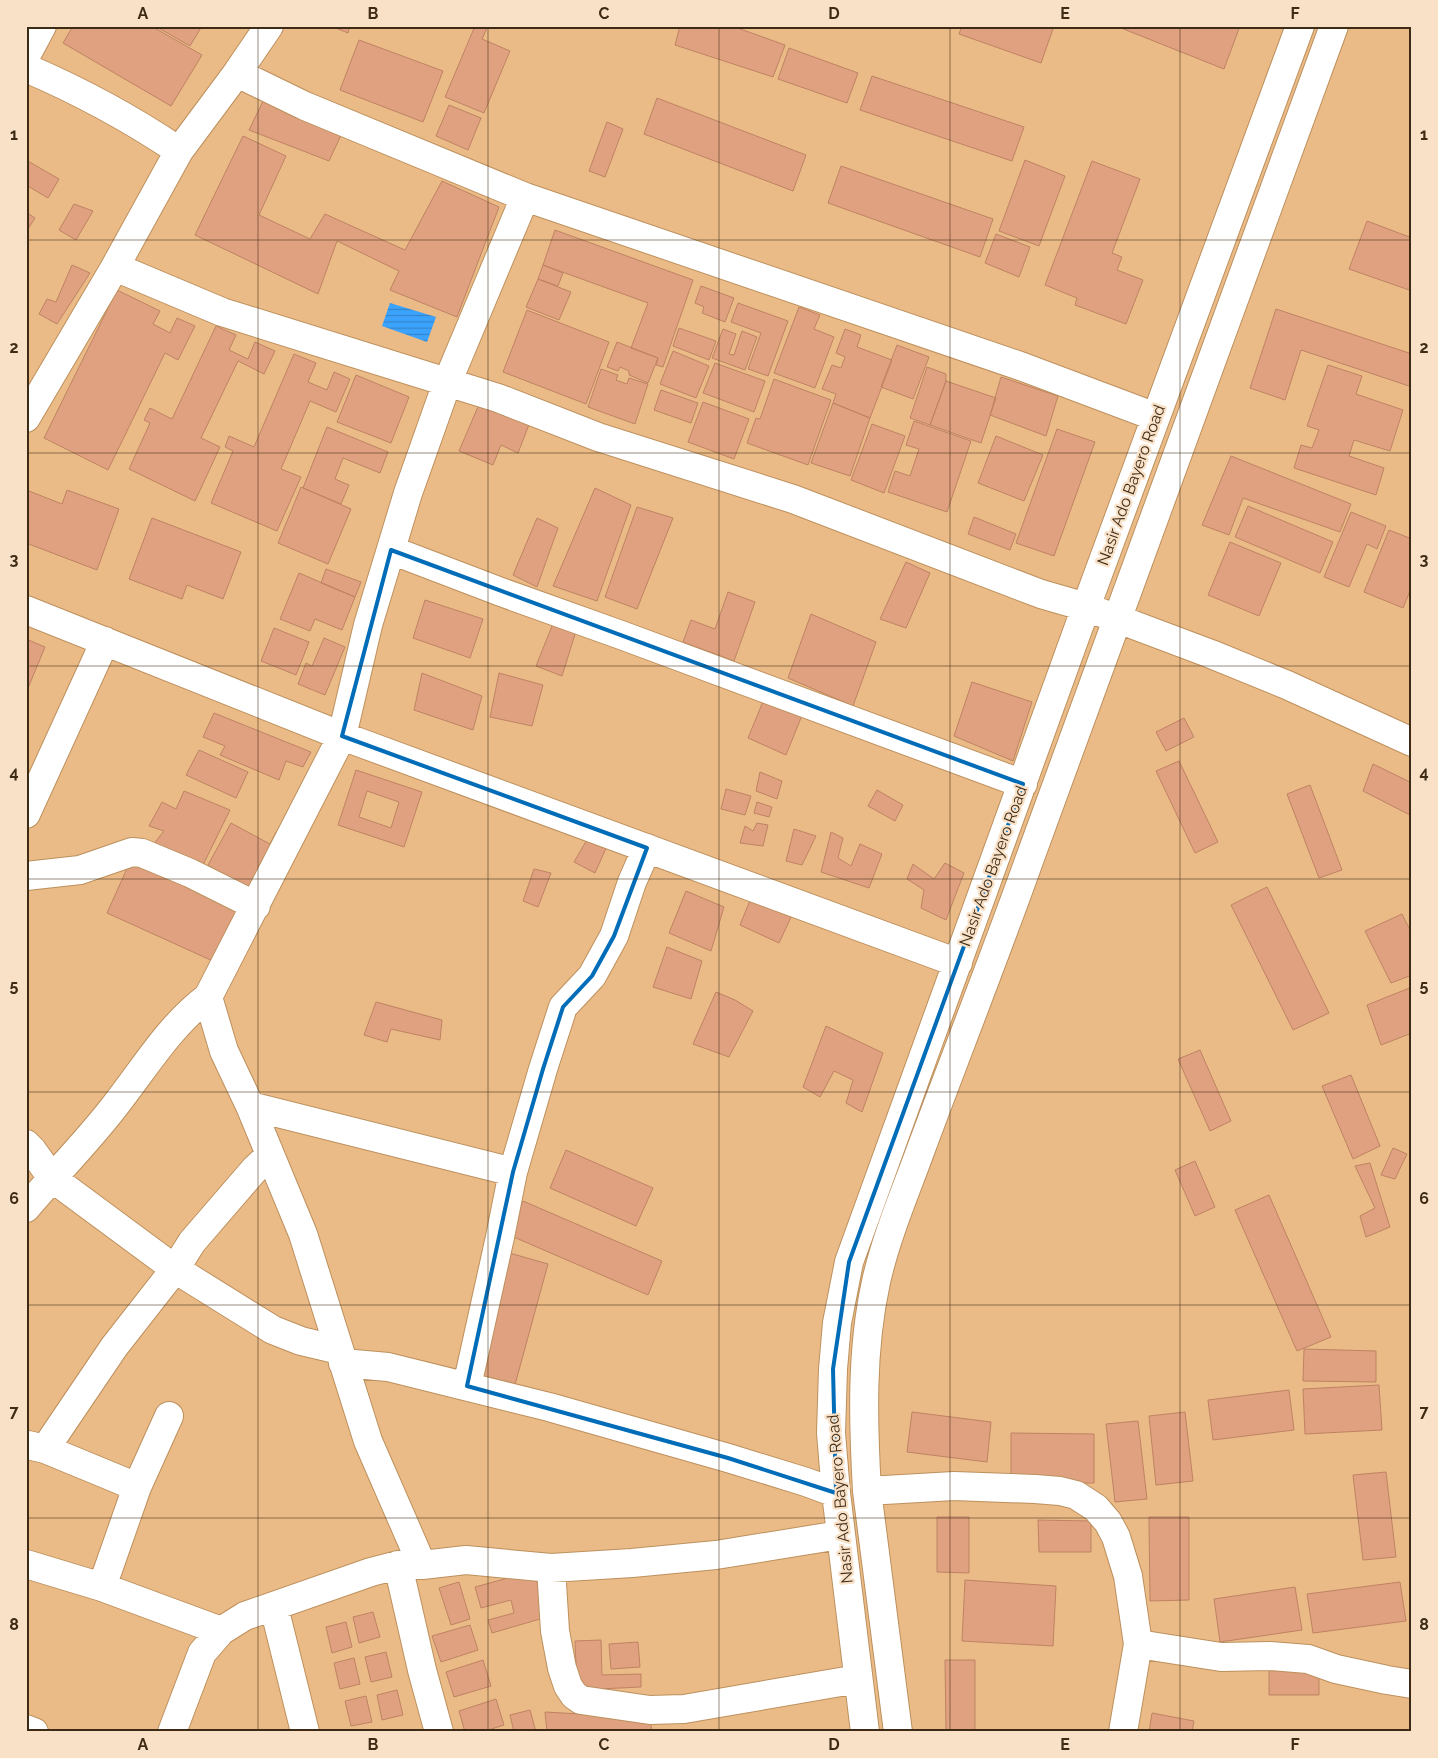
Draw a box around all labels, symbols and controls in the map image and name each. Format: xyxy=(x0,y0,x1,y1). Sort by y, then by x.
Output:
text: A xyxy=(138,4,149,23)
text: B xyxy=(368,4,379,23)
text: C xyxy=(599,4,610,23)
text: D xyxy=(828,4,840,23)
text: E xyxy=(1060,4,1070,23)
text: F xyxy=(1290,4,1300,23)
text: 1 xyxy=(10,125,18,144)
text: 1 xyxy=(1420,125,1428,144)
text: 2 xyxy=(9,338,19,357)
text: 2 xyxy=(1419,338,1429,357)
street label: Nasir Ado Bayero Road xyxy=(1093,402,1169,568)
text: 3 xyxy=(10,550,19,569)
text: 3 xyxy=(1420,550,1429,569)
text: 4 xyxy=(9,763,19,782)
text: 4 xyxy=(1419,763,1429,782)
street label: Nasir Ado Bayero Road xyxy=(955,783,1031,949)
text: 5 xyxy=(10,976,19,995)
text: 5 xyxy=(1420,976,1429,995)
text: 6 xyxy=(9,1189,19,1208)
text: 6 xyxy=(1419,1189,1429,1208)
text: 7 xyxy=(10,1402,19,1421)
text: 7 xyxy=(1420,1402,1429,1421)
street label: Nasir Ado Bayero Road xyxy=(823,1414,857,1584)
text: 8 xyxy=(9,1615,19,1634)
text: 8 xyxy=(1419,1615,1429,1634)
text: A xyxy=(138,1735,149,1754)
text: B xyxy=(368,1735,379,1754)
text: C xyxy=(599,1735,610,1754)
text: D xyxy=(828,1735,840,1754)
text: E xyxy=(1060,1735,1070,1754)
text: F xyxy=(1290,1735,1300,1754)

